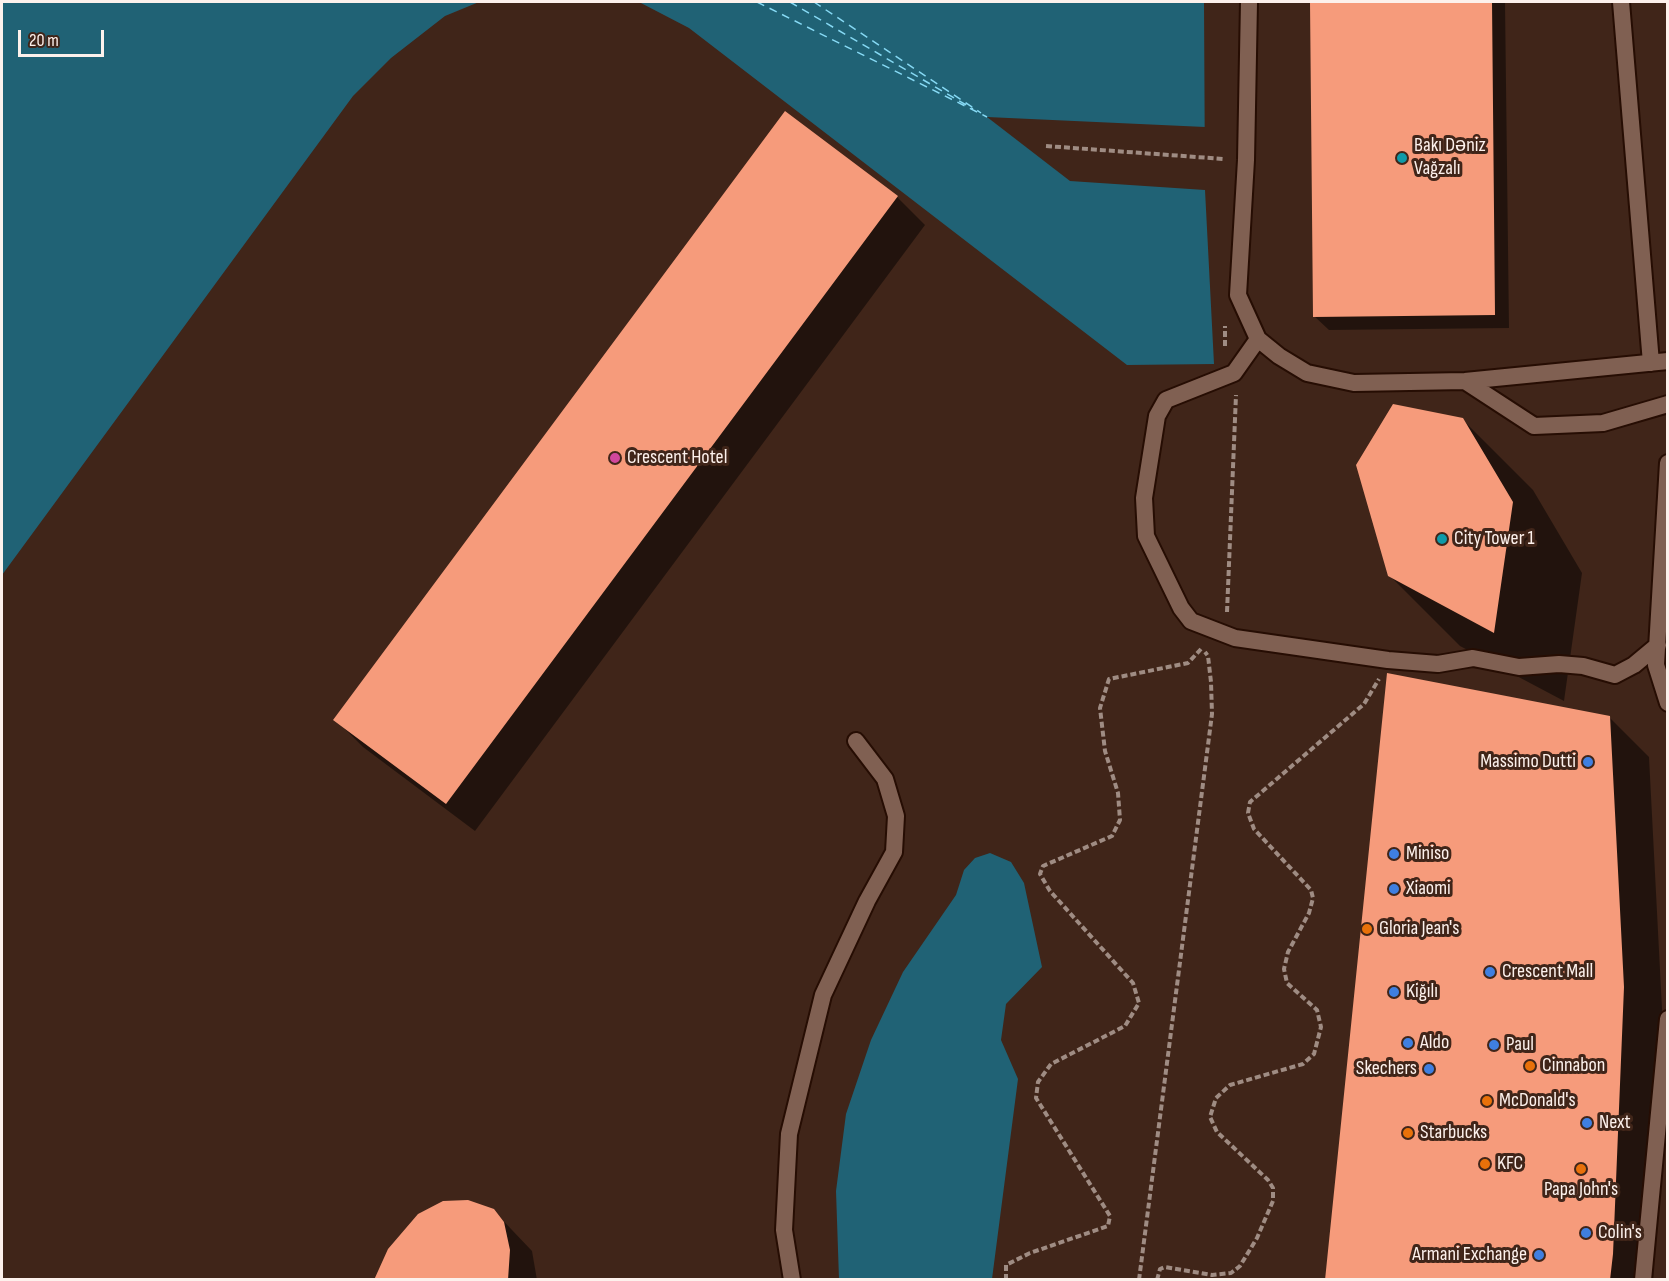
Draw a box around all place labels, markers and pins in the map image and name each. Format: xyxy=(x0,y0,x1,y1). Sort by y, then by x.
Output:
place label: Bakı Dəniz Vağzalı xyxy=(1414,134,1486,181)
marker: Bakı Dəniz Vağzalı xyxy=(1395,151,1409,165)
place label: Crescent Hotel xyxy=(627,446,727,470)
marker: Crescent Hotel xyxy=(608,451,622,465)
place label: City Tower 1 xyxy=(1454,527,1535,551)
marker: City Tower 1 xyxy=(1435,532,1449,546)
place label: Massimo Dutti xyxy=(1480,750,1576,774)
marker: Massimo Dutti xyxy=(1581,755,1595,769)
place label: Miniso xyxy=(1406,842,1449,866)
marker: Miniso xyxy=(1387,847,1401,861)
place label: Xiaomi xyxy=(1406,877,1451,901)
marker: Xiaomi xyxy=(1387,882,1401,896)
place label: Gloria Jean's xyxy=(1379,917,1459,941)
marker: Gloria Jean's xyxy=(1360,922,1374,936)
place label: Crescent Mall xyxy=(1502,960,1593,984)
marker: Crescent Mall xyxy=(1483,965,1497,979)
place label: Kiğılı xyxy=(1406,980,1438,1004)
marker: Kiğılı xyxy=(1387,985,1401,999)
place label: Aldo xyxy=(1420,1031,1449,1055)
place label: Paul xyxy=(1506,1033,1534,1057)
marker: Aldo xyxy=(1401,1036,1415,1050)
marker: Paul xyxy=(1487,1038,1501,1052)
place label: Cinnabon xyxy=(1542,1054,1605,1078)
place label: Skechers xyxy=(1356,1057,1417,1081)
marker: Cinnabon xyxy=(1523,1059,1537,1073)
marker: Skechers xyxy=(1422,1062,1436,1076)
place label: McDonald's xyxy=(1499,1089,1576,1113)
marker: McDonald's xyxy=(1480,1094,1494,1108)
place label: Next xyxy=(1599,1111,1631,1135)
marker: Next xyxy=(1580,1116,1594,1130)
place label: Starbucks xyxy=(1420,1121,1487,1145)
marker: Starbucks xyxy=(1401,1126,1415,1140)
place label: KFC xyxy=(1497,1152,1523,1176)
marker: KFC xyxy=(1478,1157,1492,1171)
marker: Papa John's xyxy=(1574,1162,1588,1176)
place label: Papa John's xyxy=(1544,1178,1618,1202)
place label: Colin's xyxy=(1598,1221,1642,1245)
marker: Colin's xyxy=(1579,1226,1593,1240)
place label: Armani Exchange xyxy=(1412,1243,1527,1267)
marker: Armani Exchange xyxy=(1532,1248,1546,1262)

